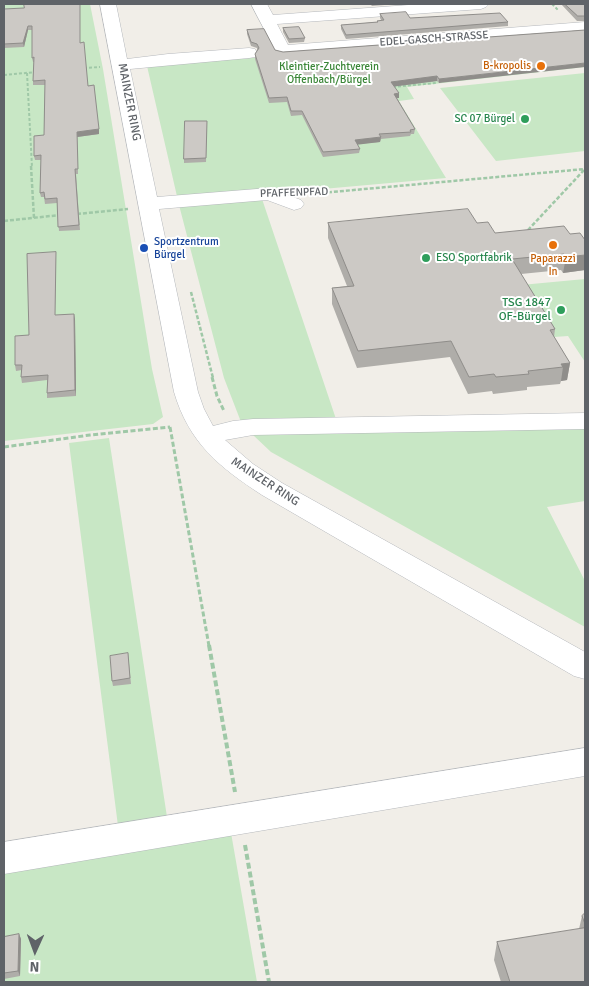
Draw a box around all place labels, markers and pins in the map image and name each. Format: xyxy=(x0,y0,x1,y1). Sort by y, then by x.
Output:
place label: B-kropolis xyxy=(483,59,531,73)
marker: B-kropolis xyxy=(535,60,547,72)
place label: SC 07 Bürgel xyxy=(454,112,515,126)
marker: SC 07 Bürgel xyxy=(519,113,531,125)
place label: Sportzentrum Bürgel xyxy=(154,235,219,261)
marker: Paparazzi In xyxy=(547,239,559,251)
marker: Sportzentrum Bürgel xyxy=(138,242,150,254)
place label: ESO Sportfabrik xyxy=(436,251,512,265)
marker: ESO Sportfabrik xyxy=(420,252,432,264)
place label: Paparazzi In xyxy=(530,252,576,278)
place label: TSG 1847 OF-Bürgel xyxy=(499,296,551,324)
marker: TSG 1847 OF-Bürgel xyxy=(555,304,567,316)

